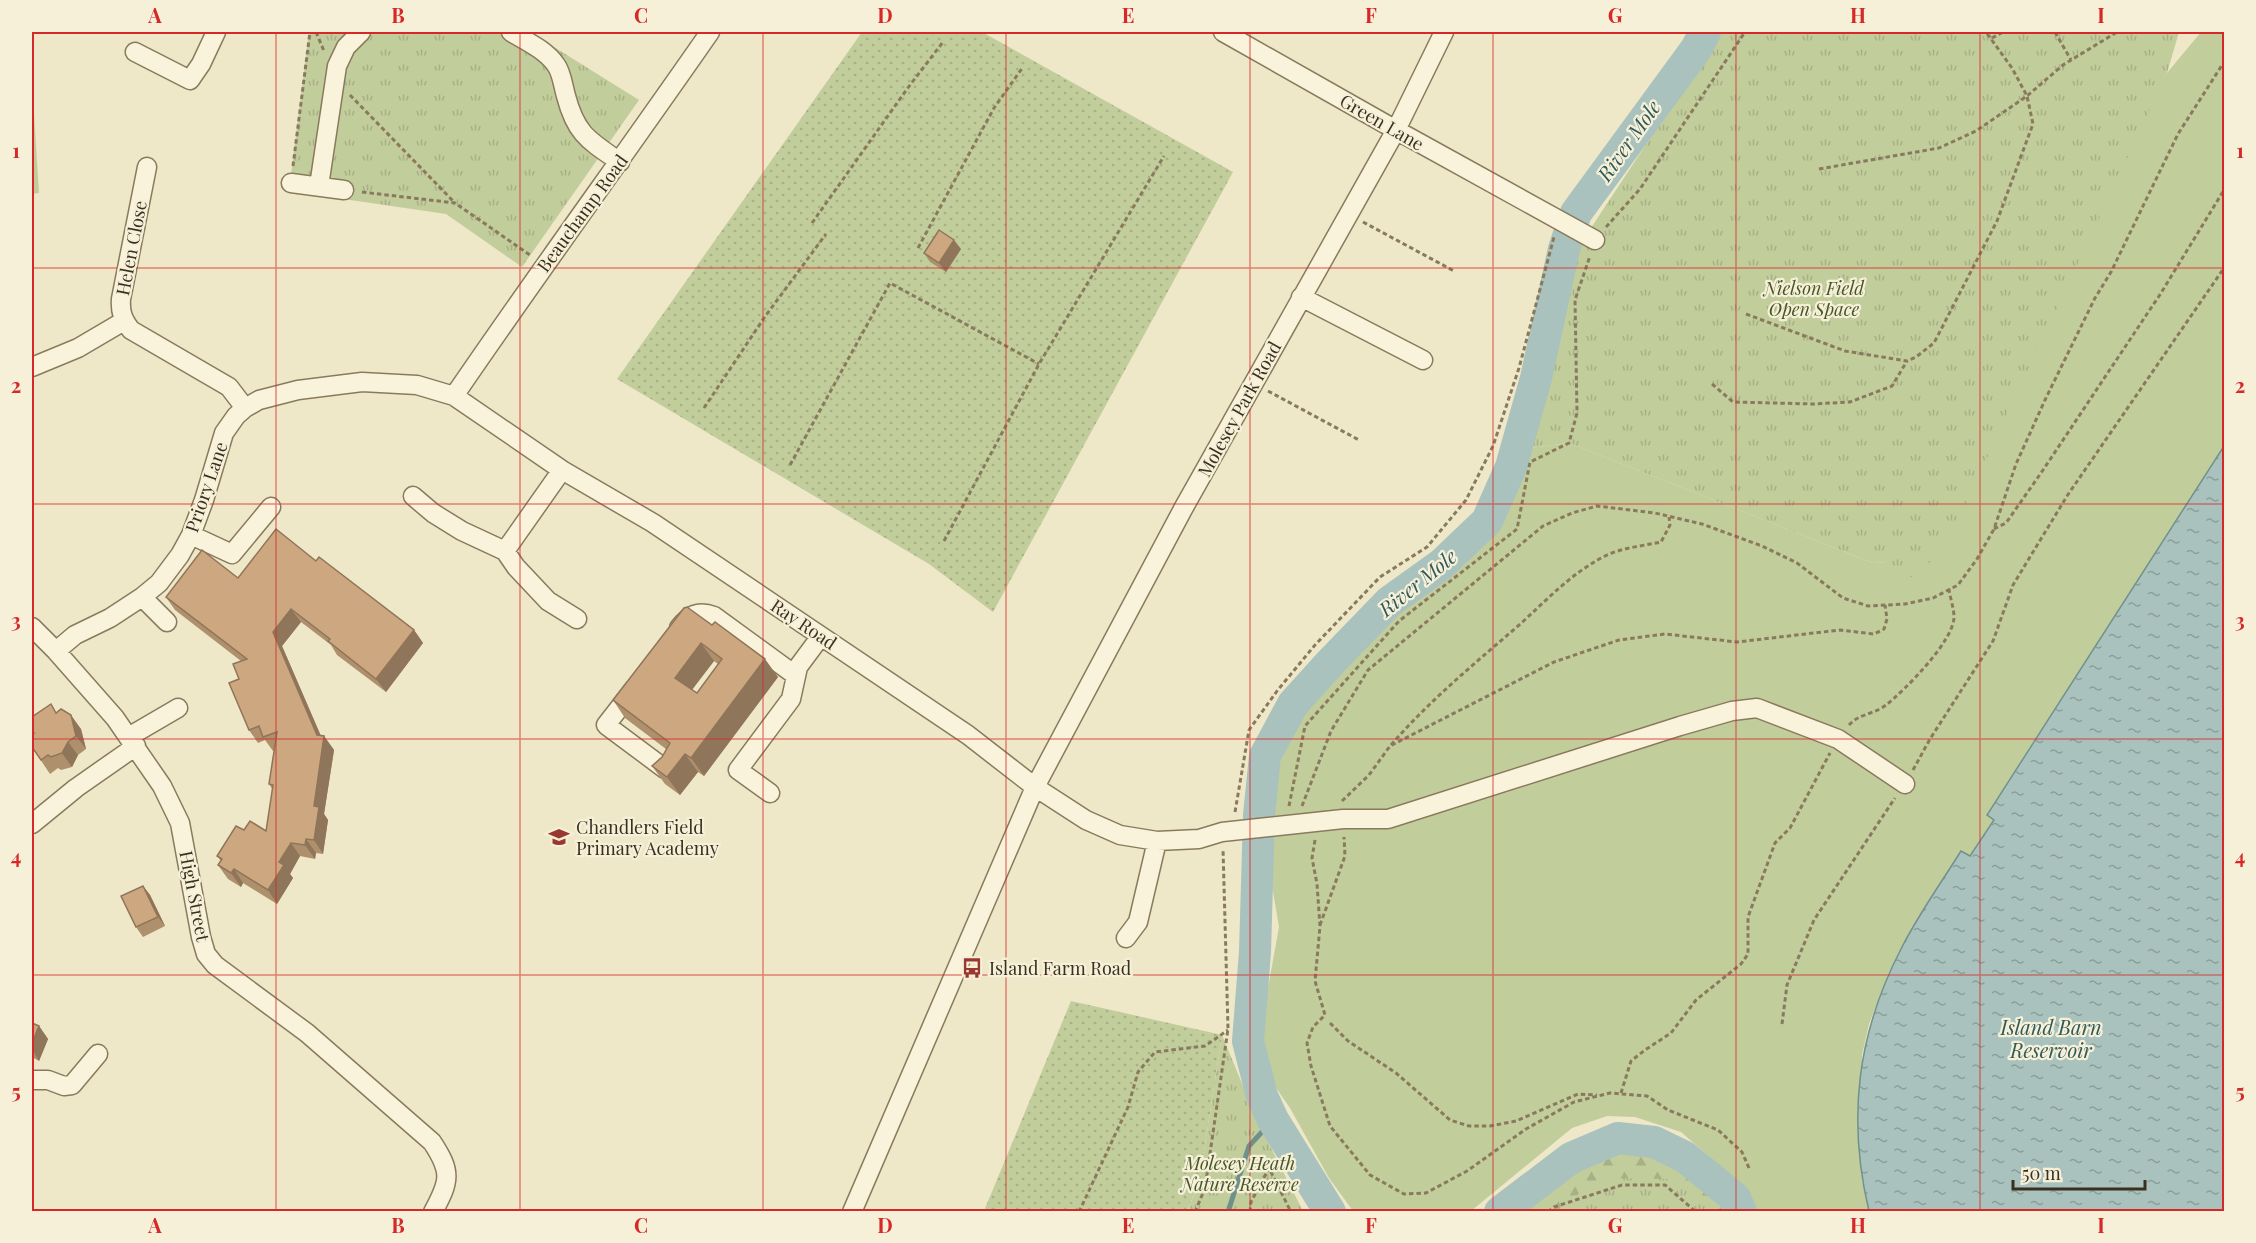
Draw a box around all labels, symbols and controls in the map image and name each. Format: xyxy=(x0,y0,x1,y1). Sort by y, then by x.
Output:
text: A xyxy=(147,1,162,28)
text: B xyxy=(391,1,405,28)
text: C xyxy=(634,1,648,28)
text: D xyxy=(877,1,893,28)
text: E xyxy=(1122,1,1134,28)
text: F xyxy=(1365,1,1377,28)
text: G xyxy=(1608,1,1623,28)
text: H xyxy=(1850,1,1866,28)
text: I xyxy=(2097,1,2105,28)
street label: Green Lane xyxy=(1336,88,1428,156)
water label: River Mole xyxy=(1590,94,1666,187)
text: 1 xyxy=(12,136,20,163)
text: 1 xyxy=(2236,136,2244,163)
street label: Beauchamp Road xyxy=(531,149,633,277)
street label: Helen Close xyxy=(110,199,152,297)
park label: Nielson Field Open Space xyxy=(1762,276,1865,321)
street label: Molesey Park Road xyxy=(1192,337,1286,481)
text: 2 xyxy=(11,371,21,398)
text: 2 xyxy=(2235,371,2245,398)
street label: Priory Lane xyxy=(179,439,233,535)
water label: River Mole xyxy=(1372,542,1462,622)
street label: Ray Road xyxy=(766,593,842,655)
text: 3 xyxy=(11,606,21,633)
text: 3 xyxy=(2235,606,2245,633)
place label: Chandlers Field Primary Academy xyxy=(576,815,719,860)
school or university icon: Chandlers Field Primary Academy xyxy=(547,825,571,849)
text: 4 xyxy=(11,842,21,869)
text: 4 xyxy=(2235,842,2245,869)
street label: High Street xyxy=(174,849,216,944)
bus stop icon: Island Farm Road xyxy=(960,956,984,980)
place label: Island Farm Road xyxy=(989,956,1132,980)
water label: Island Barn Reservoir xyxy=(1999,1013,2102,1063)
text: 5 xyxy=(11,1077,21,1104)
text: 5 xyxy=(2235,1077,2245,1104)
park label: Molesey Heath Nature Reserve xyxy=(1179,1151,1299,1196)
scale bar xyxy=(2013,1153,2145,1191)
text: 50 m xyxy=(2022,1161,2061,1185)
text: A xyxy=(147,1211,162,1238)
text: B xyxy=(391,1211,405,1238)
text: C xyxy=(634,1211,648,1238)
text: D xyxy=(877,1211,893,1238)
text: E xyxy=(1122,1211,1134,1238)
text: F xyxy=(1365,1211,1377,1238)
text: G xyxy=(1608,1211,1623,1238)
text: H xyxy=(1850,1211,1866,1238)
text: I xyxy=(2097,1211,2105,1238)

